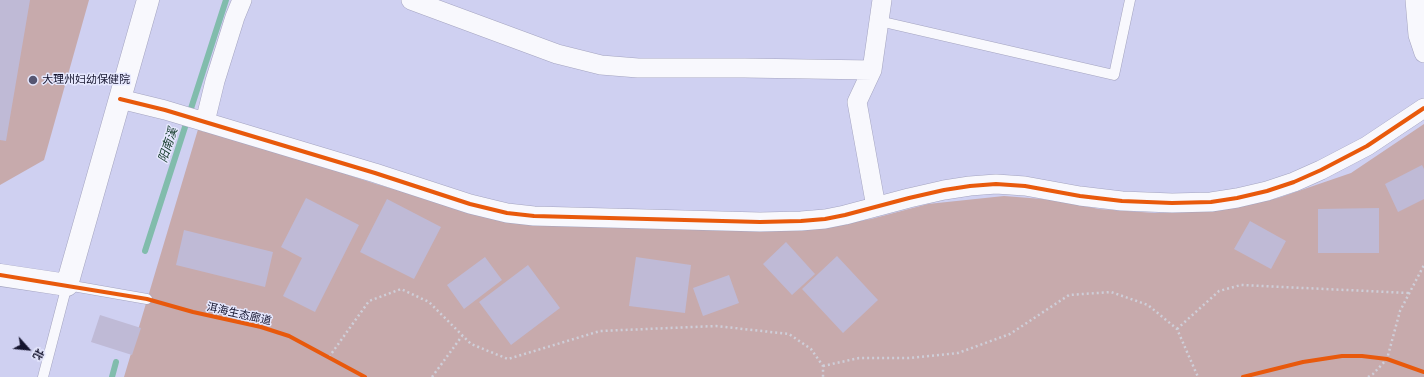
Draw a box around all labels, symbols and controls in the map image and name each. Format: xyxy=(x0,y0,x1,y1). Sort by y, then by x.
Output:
place label: 大理州妇幼保健院 xyxy=(42,73,130,87)
marker: 大理州妇幼保健院 xyxy=(27,74,39,86)
water label: 阳南溪 xyxy=(156,126,180,164)
street label: 洱海生态廊道 xyxy=(205,300,273,328)
north arrow xyxy=(8,329,48,369)
text: 北 xyxy=(31,347,47,363)

